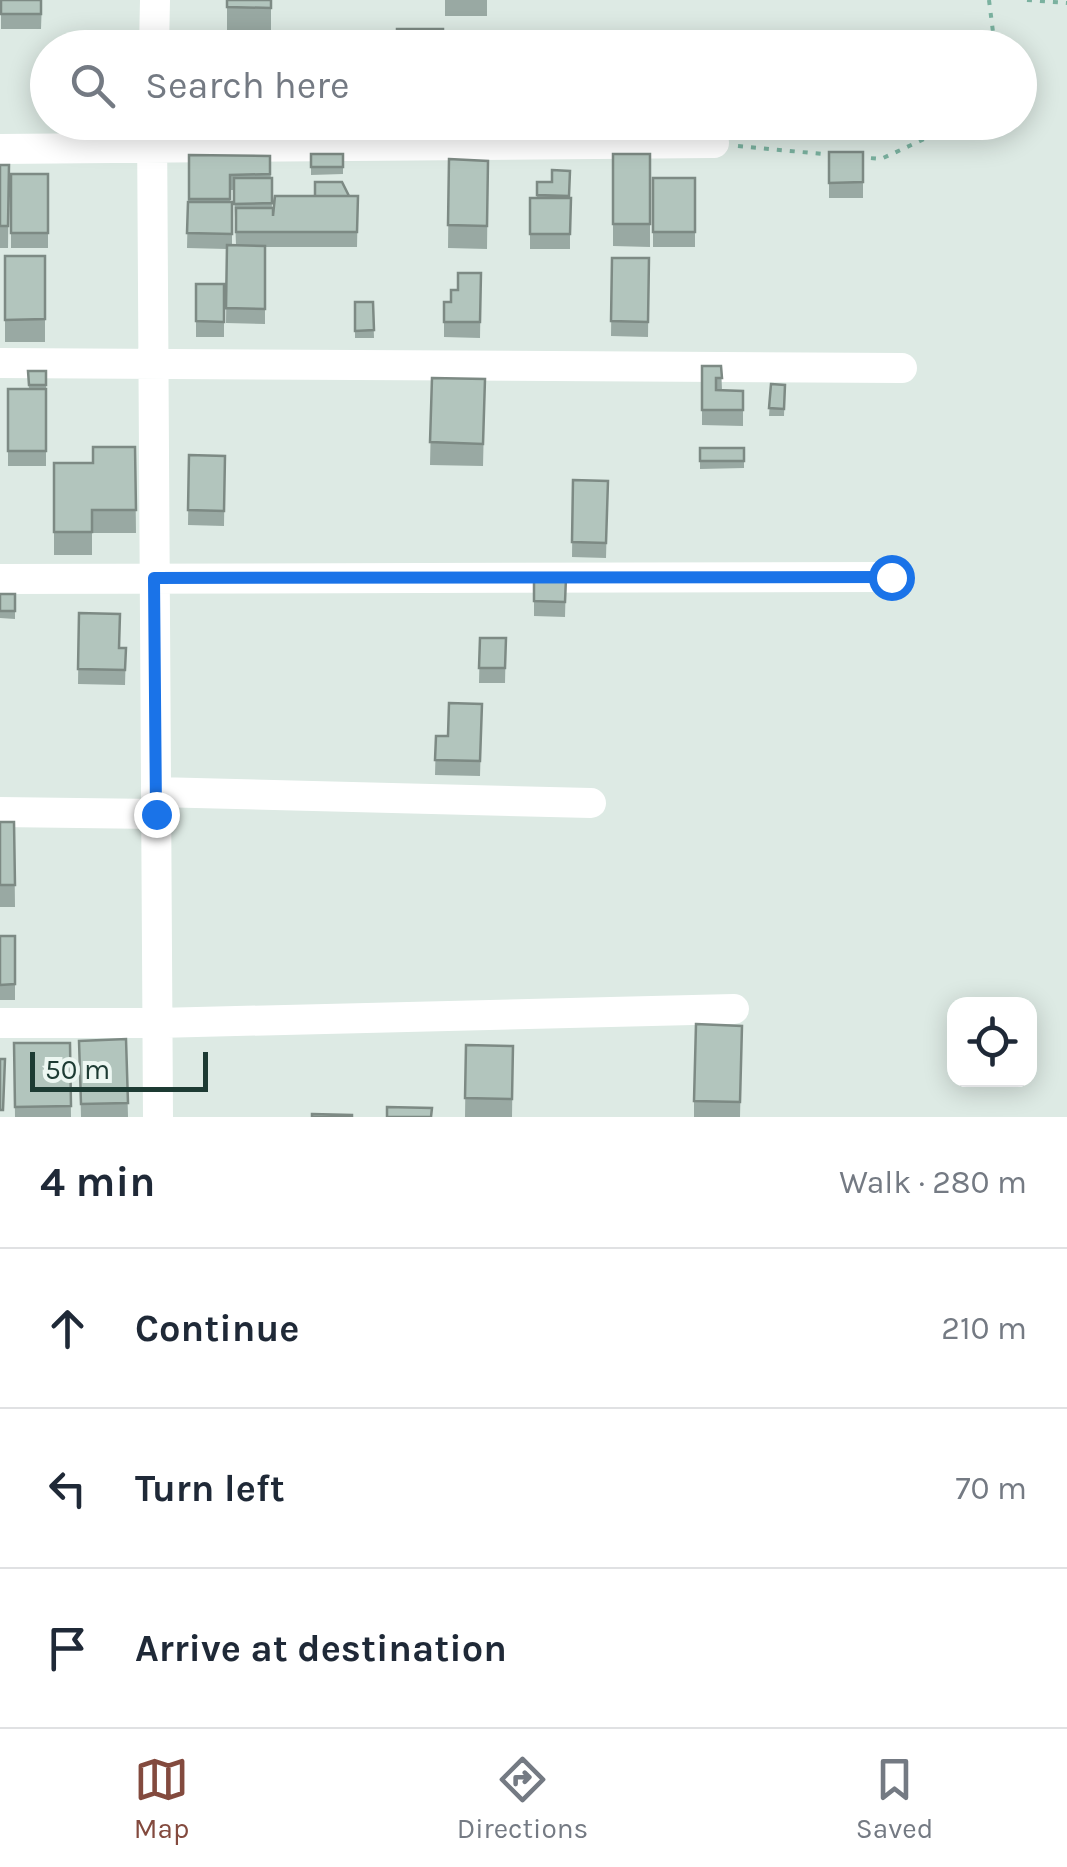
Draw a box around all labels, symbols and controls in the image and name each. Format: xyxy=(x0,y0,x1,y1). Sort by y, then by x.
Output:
search box xyxy=(30,30,1037,140)
icon: search xyxy=(65,58,120,113)
text: Search here xyxy=(145,63,349,108)
route start xyxy=(869,555,915,601)
route end xyxy=(134,792,180,838)
map controls xyxy=(947,997,1037,1087)
button: locate xyxy=(947,997,1037,1087)
scale bar xyxy=(30,1047,208,1092)
text: 50 m xyxy=(45,1053,110,1086)
text: 4 min xyxy=(40,1157,155,1207)
text: Walk · 280 m xyxy=(839,1164,1027,1201)
icon: ahead xyxy=(40,1301,95,1356)
text: Continue xyxy=(135,1306,299,1351)
text: 210 m xyxy=(941,1310,1027,1347)
icon: left xyxy=(40,1461,95,1516)
text: Turn left xyxy=(135,1466,285,1511)
text: 70 m xyxy=(955,1470,1027,1507)
icon: arrive xyxy=(40,1621,95,1676)
text: Arrive at destination xyxy=(135,1626,507,1671)
tab: Map xyxy=(134,1752,189,1845)
tab: Directions xyxy=(457,1752,588,1845)
tab: Saved xyxy=(856,1752,933,1845)

